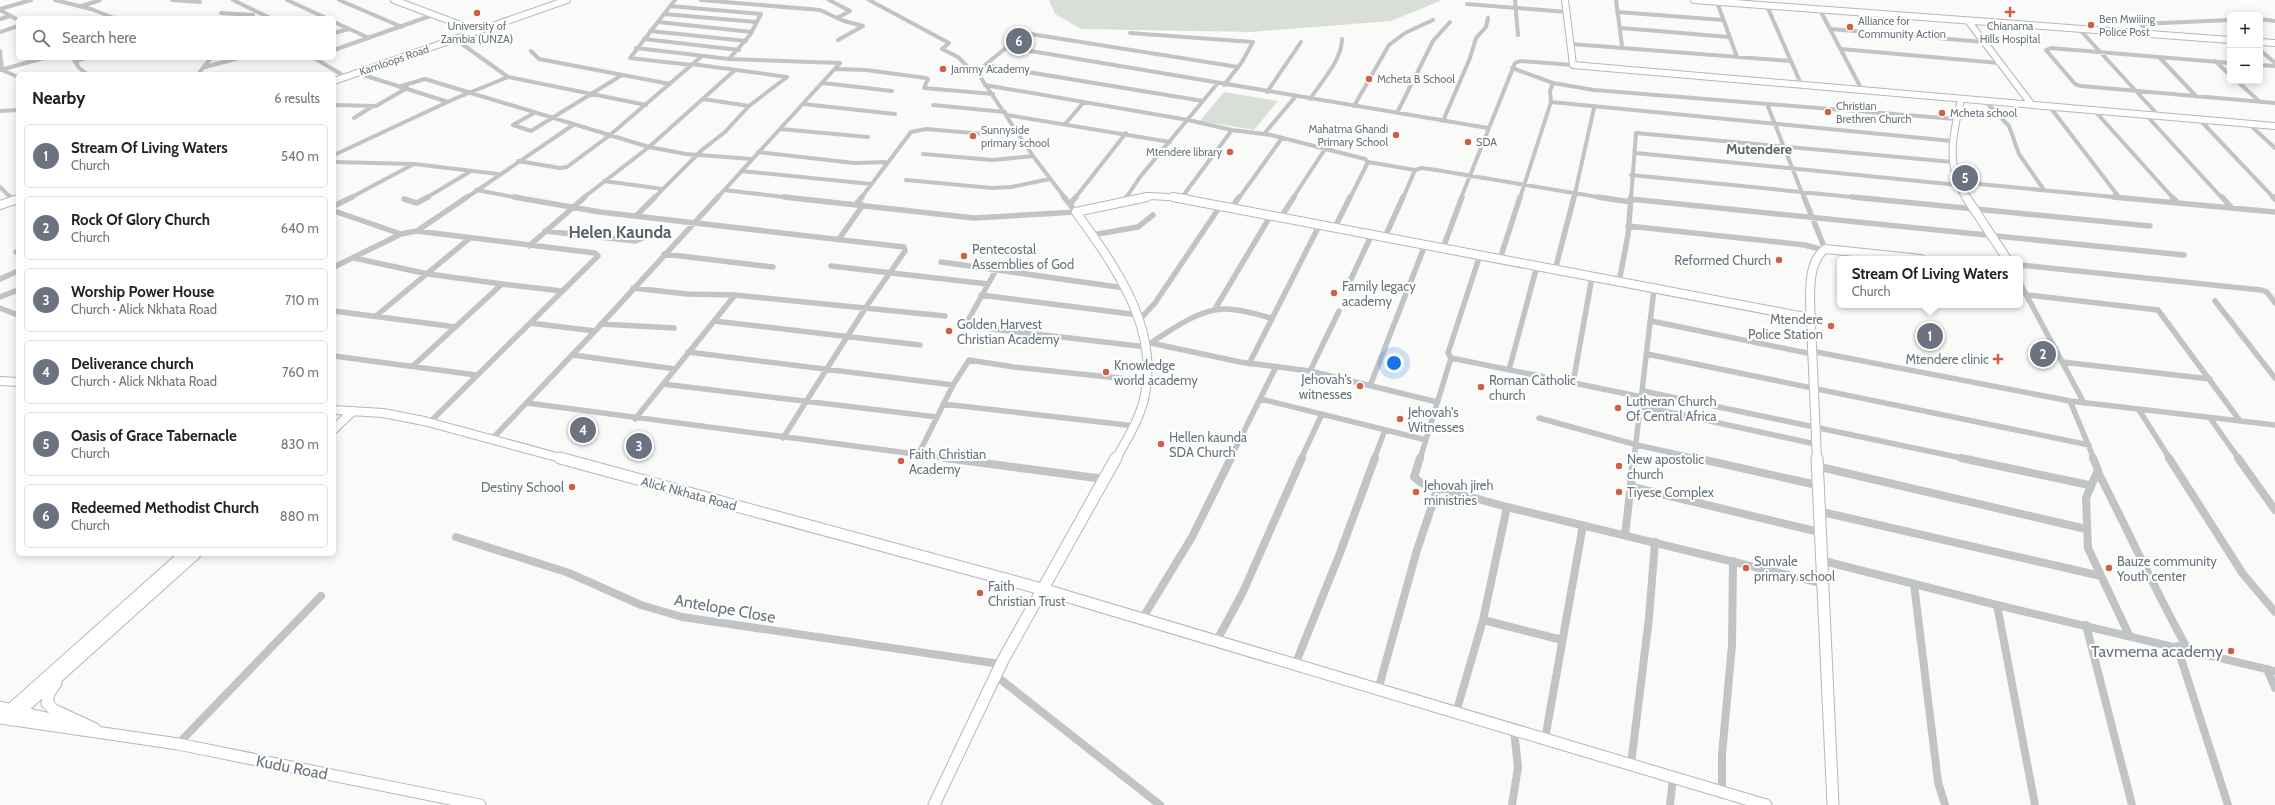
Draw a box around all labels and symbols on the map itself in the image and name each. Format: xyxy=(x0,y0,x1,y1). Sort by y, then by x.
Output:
marker: Chianama Hills Hospital xyxy=(2004,6,2016,18)
marker: University of Zambia (UNZA) xyxy=(472,8,482,18)
place label: Ben Mwiiing Police Post xyxy=(2099,12,2156,39)
place label: Alliance for Community Action xyxy=(1858,14,1946,41)
place label: University of Zambia (UNZA) xyxy=(441,19,513,46)
place label: Chianama Hills Hospital xyxy=(1980,19,2041,46)
marker: Ben Mwiiing Police Post xyxy=(2086,20,2096,30)
marker: Alliance for Community Action xyxy=(1845,22,1855,32)
pin: 6 xyxy=(1006,26,1032,56)
street label: Kamloops Road xyxy=(357,42,431,78)
place label: Jammy Academy xyxy=(950,62,1030,76)
marker: Jammy Academy xyxy=(938,64,948,74)
place label: Mcheta B School xyxy=(1377,72,1455,86)
marker: Mcheta B School xyxy=(1364,74,1374,84)
place label: Christian Brethren Church xyxy=(1836,99,1912,126)
place label: Mcheta school xyxy=(1950,106,2017,120)
marker: Christian Brethren Church xyxy=(1823,107,1833,117)
marker: Mcheta school xyxy=(1937,108,1947,118)
place label: Mahatma Ghandi Primary School xyxy=(1308,122,1388,149)
place label: Sunnyside primary school xyxy=(981,123,1050,150)
marker: Mahatma Ghandi Primary School xyxy=(1391,130,1401,140)
marker: Sunnyside primary school xyxy=(968,131,978,141)
place label: SDA xyxy=(1476,135,1497,149)
marker: SDA xyxy=(1463,137,1473,147)
district label: Mutendere xyxy=(1726,140,1792,158)
place label: Mtendere library xyxy=(1146,145,1222,159)
marker: Mtendere library xyxy=(1225,147,1235,157)
pin: 5 xyxy=(1952,163,1978,193)
district label: Helen Kaunda xyxy=(568,222,672,242)
place label: Pentecostal Assemblies of God xyxy=(972,241,1074,272)
marker: Pentecostal Assemblies of God xyxy=(959,251,969,261)
place label: Reformed Church xyxy=(1674,252,1771,268)
marker: Reformed Church xyxy=(1774,255,1784,265)
place label: Family legacy academy xyxy=(1342,278,1416,309)
marker: Family legacy academy xyxy=(1329,288,1339,298)
place label: Mtendere Police Station xyxy=(1748,311,1823,342)
place label: Golden Harvest Christian Academy xyxy=(957,316,1060,347)
marker: Mtendere Police Station xyxy=(1826,321,1836,331)
pin: 1 xyxy=(1917,321,1943,351)
marker: Golden Harvest Christian Academy xyxy=(944,326,954,336)
pin: 2 xyxy=(2030,339,2056,369)
place label: Mtendere clinic xyxy=(1905,351,1989,367)
your location xyxy=(1384,353,1404,373)
marker: Mtendere clinic xyxy=(1992,353,2004,365)
place label: Knowledge world academy xyxy=(1114,357,1198,388)
marker: Knowledge world academy xyxy=(1101,367,1111,377)
place label: Jehovah's witnesses xyxy=(1299,371,1353,402)
place label: Roman Catholic church xyxy=(1489,372,1576,403)
marker: Jehovah's witnesses xyxy=(1355,381,1365,391)
marker: Roman Catholic church xyxy=(1476,382,1486,392)
place label: Lutheran Church Of Central Africa xyxy=(1626,393,1717,424)
marker: Lutheran Church Of Central Africa xyxy=(1613,403,1623,413)
place label: Jehovah's Witnesses xyxy=(1407,404,1465,435)
marker: Jehovah's Witnesses xyxy=(1395,414,1405,424)
pin: 4 xyxy=(570,415,596,445)
place label: Hellen kaunda SDA Church xyxy=(1169,429,1248,460)
pin: 3 xyxy=(626,431,652,461)
marker: Hellen kaunda SDA Church xyxy=(1156,439,1166,449)
place label: Faith Christian Academy xyxy=(909,446,986,477)
place label: New apostolic church xyxy=(1627,451,1704,482)
marker: Faith Christian Academy xyxy=(896,456,906,466)
marker: New apostolic church xyxy=(1614,461,1624,471)
street label: Alick Nkhata Road xyxy=(640,473,738,513)
place label: Jehovah jireh ministries xyxy=(1423,477,1494,508)
place label: Destiny School xyxy=(481,479,564,495)
marker: Destiny School xyxy=(567,482,577,492)
place label: Tiyese Complex xyxy=(1627,484,1715,500)
marker: Jehovah jireh ministries xyxy=(1411,487,1421,497)
marker: Tiyese Complex xyxy=(1614,487,1624,497)
place label: Sunvale primary school xyxy=(1754,553,1835,584)
place label: Bauze community Youth center xyxy=(2116,553,2217,584)
marker: Sunvale primary school xyxy=(1741,563,1751,573)
marker: Bauze community Youth center xyxy=(2104,563,2114,573)
place label: Faith Christian Trust xyxy=(988,578,1066,609)
marker: Faith Christian Trust xyxy=(975,588,985,598)
street label: Antelope Close xyxy=(673,590,777,627)
place label: Tavmema academy xyxy=(2091,642,2223,661)
marker: Tavmema academy xyxy=(2226,646,2236,656)
street label: Kudu Road xyxy=(254,751,329,784)

